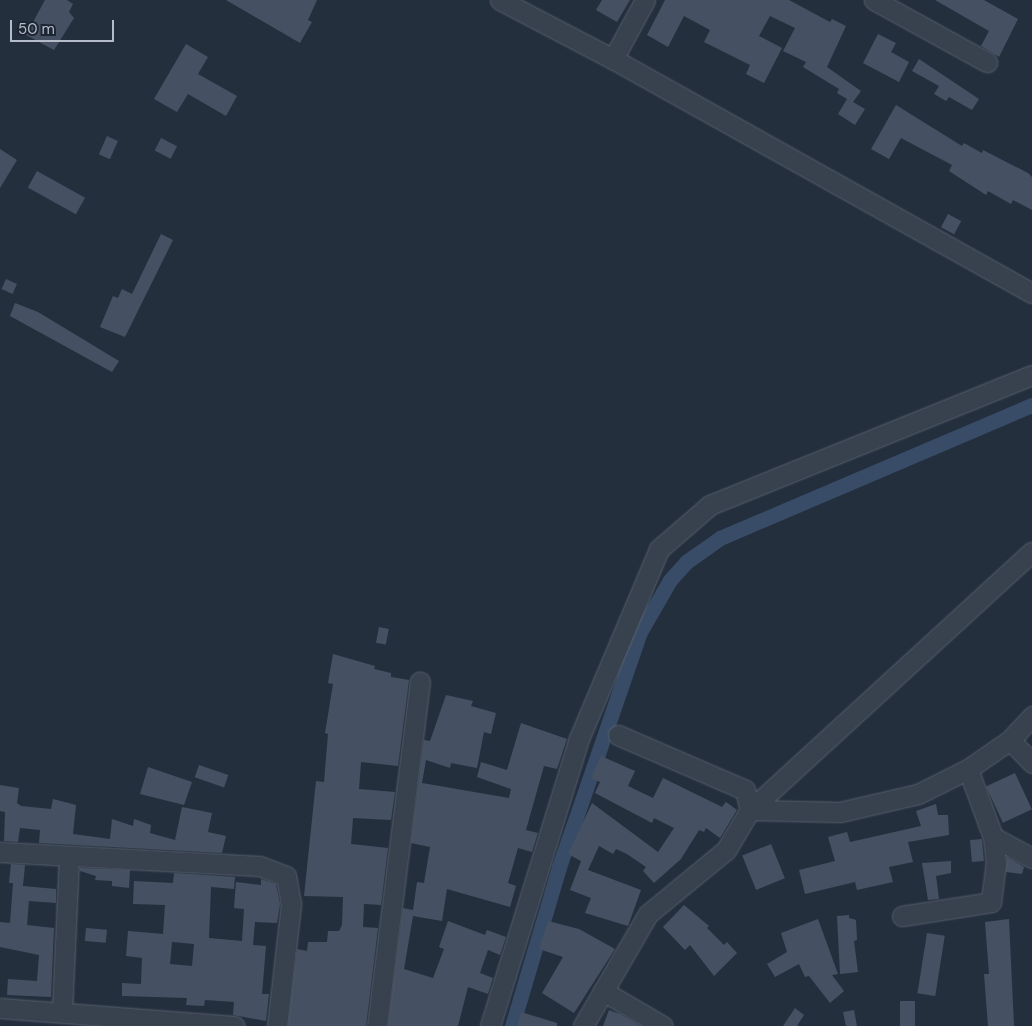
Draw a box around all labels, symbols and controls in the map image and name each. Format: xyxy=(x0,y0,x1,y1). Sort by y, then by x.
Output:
scale bar xyxy=(12,10,116,42)
text: 50 m xyxy=(18,19,55,39)

